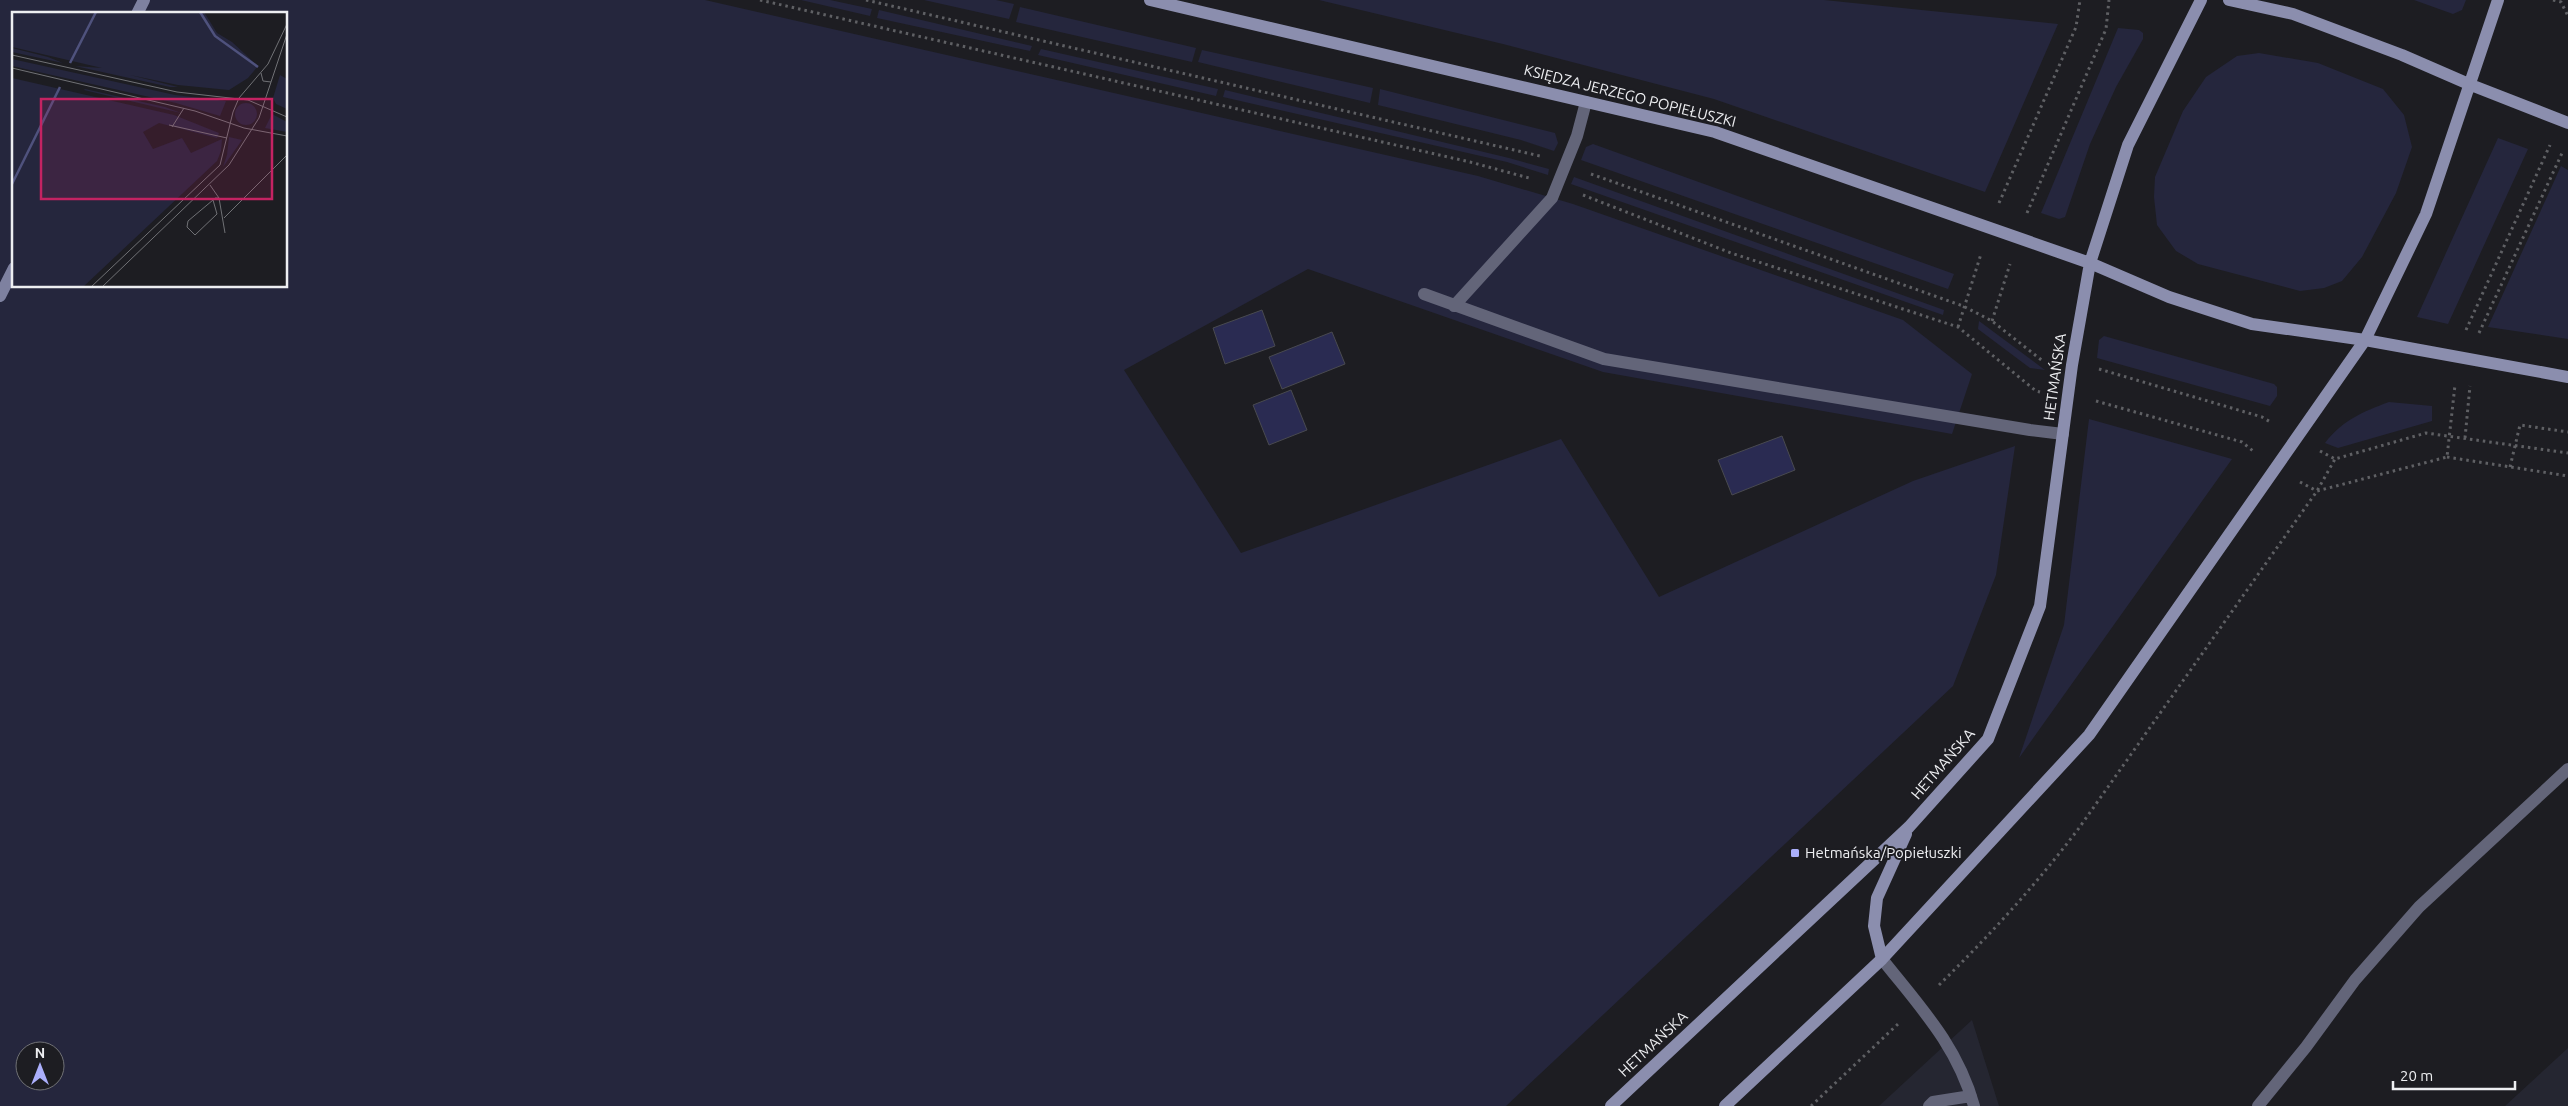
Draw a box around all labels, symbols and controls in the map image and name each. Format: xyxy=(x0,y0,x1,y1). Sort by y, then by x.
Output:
inset map xyxy=(12,12,288,288)
street label: KSIĘDZA JERZEGO POPIEŁUSZKI xyxy=(1522,61,1738,130)
street label: HETMAŃSKA xyxy=(2040,332,2069,422)
street label: HETMAŃSKA xyxy=(1907,725,1978,802)
place label: Hetmańska/Popiełuszki xyxy=(1805,844,1962,861)
marker: Hetmańska/Popiełuszki xyxy=(1789,847,1801,859)
street label: HETMAŃSKA xyxy=(1615,1007,1691,1080)
north arrow xyxy=(15,1041,65,1091)
text: N xyxy=(35,1045,45,1061)
scale bar xyxy=(2393,1058,2516,1090)
text: 20 m xyxy=(2400,1067,2433,1084)

